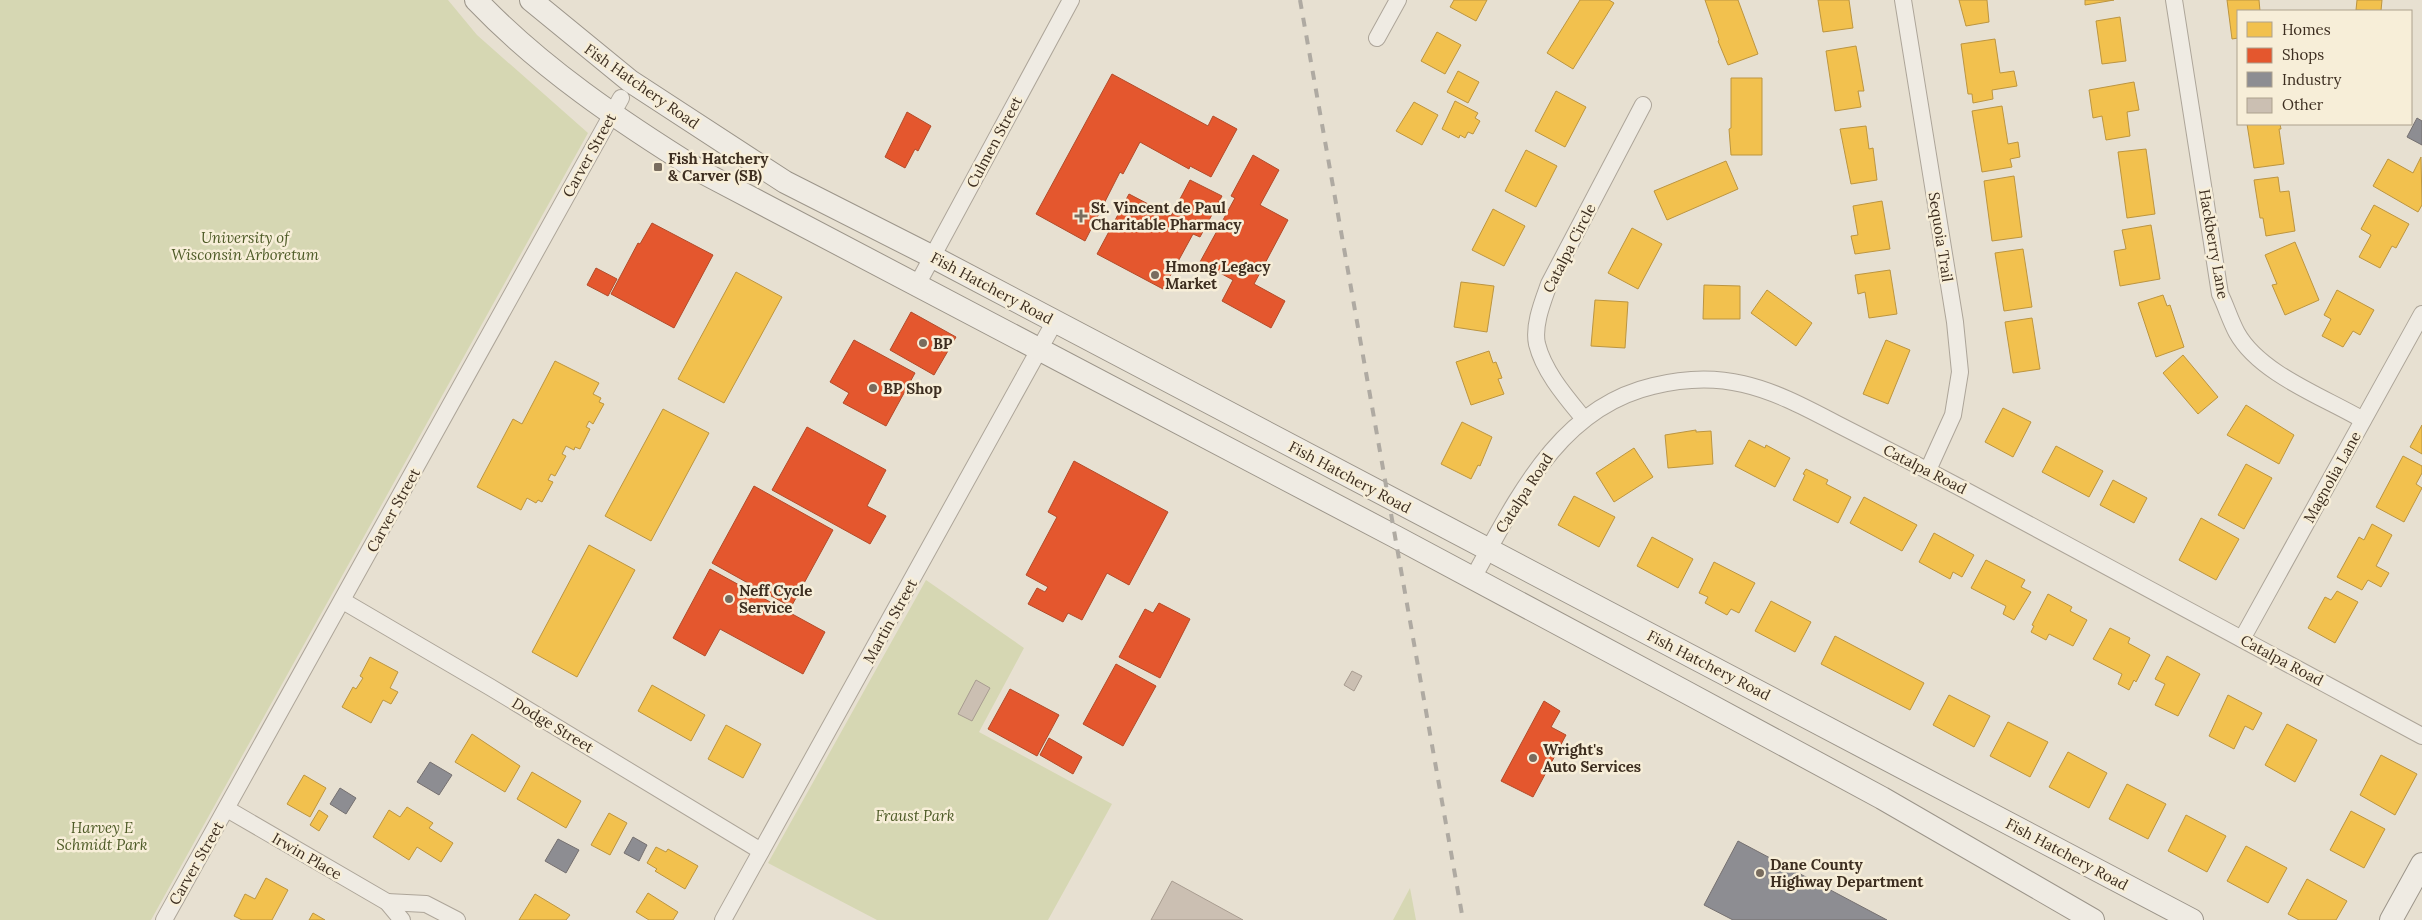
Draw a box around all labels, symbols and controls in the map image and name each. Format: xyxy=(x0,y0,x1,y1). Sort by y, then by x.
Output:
legend xyxy=(2237,10,2412,125)
text: Homes xyxy=(2282,20,2331,39)
street label: Fish Hatchery Road xyxy=(581,39,703,133)
text: Shops xyxy=(2282,45,2324,64)
text: Industry xyxy=(2282,70,2341,89)
street label: Culmen Street xyxy=(962,93,1026,191)
text: Other xyxy=(2282,95,2324,114)
street label: Carver Street xyxy=(558,109,620,200)
place label: Fish Hatchery & Carver (SB) xyxy=(668,149,769,186)
marker: Fish Hatchery & Carver (SB) xyxy=(652,161,664,173)
street label: Hackberry Lane xyxy=(2195,188,2233,300)
street label: Sequoia Trail xyxy=(1925,191,1957,283)
place label: St. Vincent de Paul Charitable Pharmacy xyxy=(1091,198,1242,234)
street label: Catalpa Circle xyxy=(1538,200,1600,296)
marker: St. Vincent de Paul Charitable Pharmacy xyxy=(1075,210,1087,222)
park label: University of Wisconsin Arboretum xyxy=(171,228,319,264)
street label: Fish Hatchery Road xyxy=(928,248,1056,328)
place label: Hmong Legacy Market xyxy=(1165,257,1271,293)
marker: Hmong Legacy Market xyxy=(1149,269,1161,281)
place label: BP xyxy=(933,334,953,353)
marker: BP xyxy=(917,337,929,349)
place label: BP Shop xyxy=(883,379,942,398)
marker: BP Shop xyxy=(867,382,879,394)
street label: Magnolia Lane xyxy=(2299,428,2365,526)
street label: Fish Hatchery Road xyxy=(1286,437,1414,517)
street label: Catalpa Road xyxy=(1880,440,1970,498)
street label: Catalpa Road xyxy=(1491,450,1557,536)
street label: Carver Street xyxy=(362,464,424,555)
street label: Martin Street xyxy=(859,575,921,667)
place label: Neff Cycle Service xyxy=(739,581,812,617)
marker: Neff Cycle Service xyxy=(723,593,735,605)
street label: Fish Hatchery Road xyxy=(1644,626,1774,704)
street label: Catalpa Road xyxy=(2237,630,2327,690)
street label: Dodge Street xyxy=(509,693,597,757)
place label: Wright's Auto Services xyxy=(1543,740,1641,776)
marker: Wright's Auto Services xyxy=(1527,752,1539,764)
park label: Fraust Park xyxy=(875,806,955,825)
street label: Fish Hatchery Road xyxy=(2003,814,2131,894)
park label: Harvey E Schmidt Park xyxy=(56,818,148,854)
street label: Carver Street xyxy=(164,818,228,908)
street label: Irwin Place xyxy=(269,828,345,884)
place label: Dane County Highway Department xyxy=(1770,855,1924,891)
marker: Dane County Highway Department xyxy=(1754,867,1766,879)

